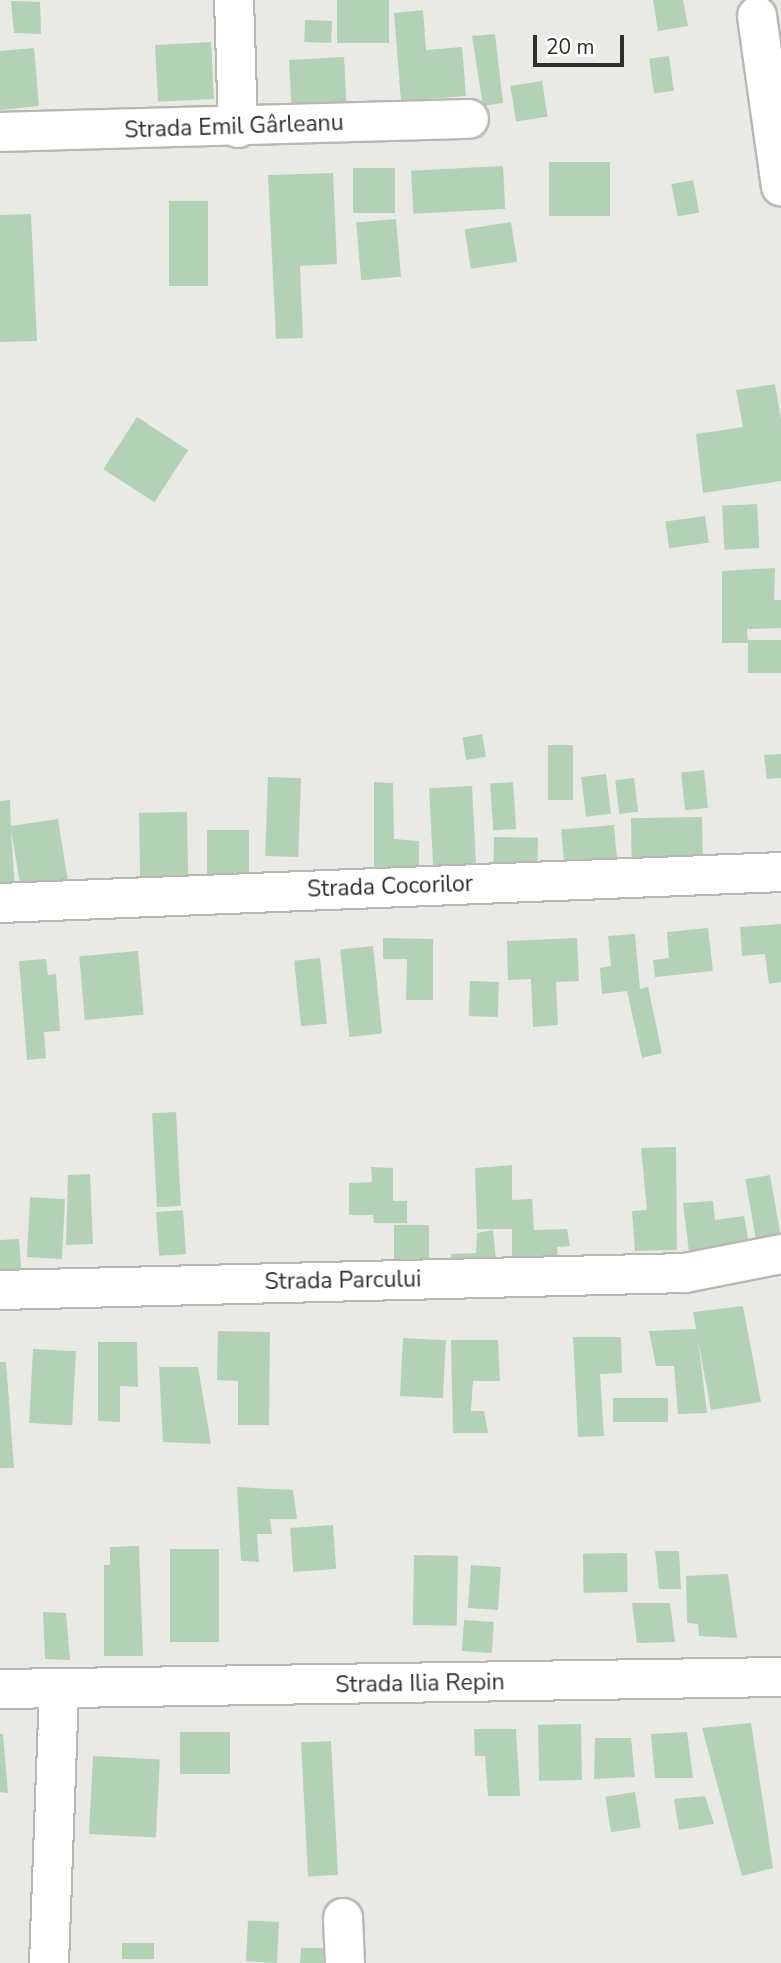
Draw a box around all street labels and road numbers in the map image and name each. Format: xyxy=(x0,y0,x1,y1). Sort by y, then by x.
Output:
street label: Strada Emil Gârleanu xyxy=(124,109,344,145)
street label: Strada Cocorilor xyxy=(307,870,473,904)
street label: Strada Parcului xyxy=(264,1266,422,1296)
street label: Strada Ilia Repin xyxy=(335,1669,505,1699)

